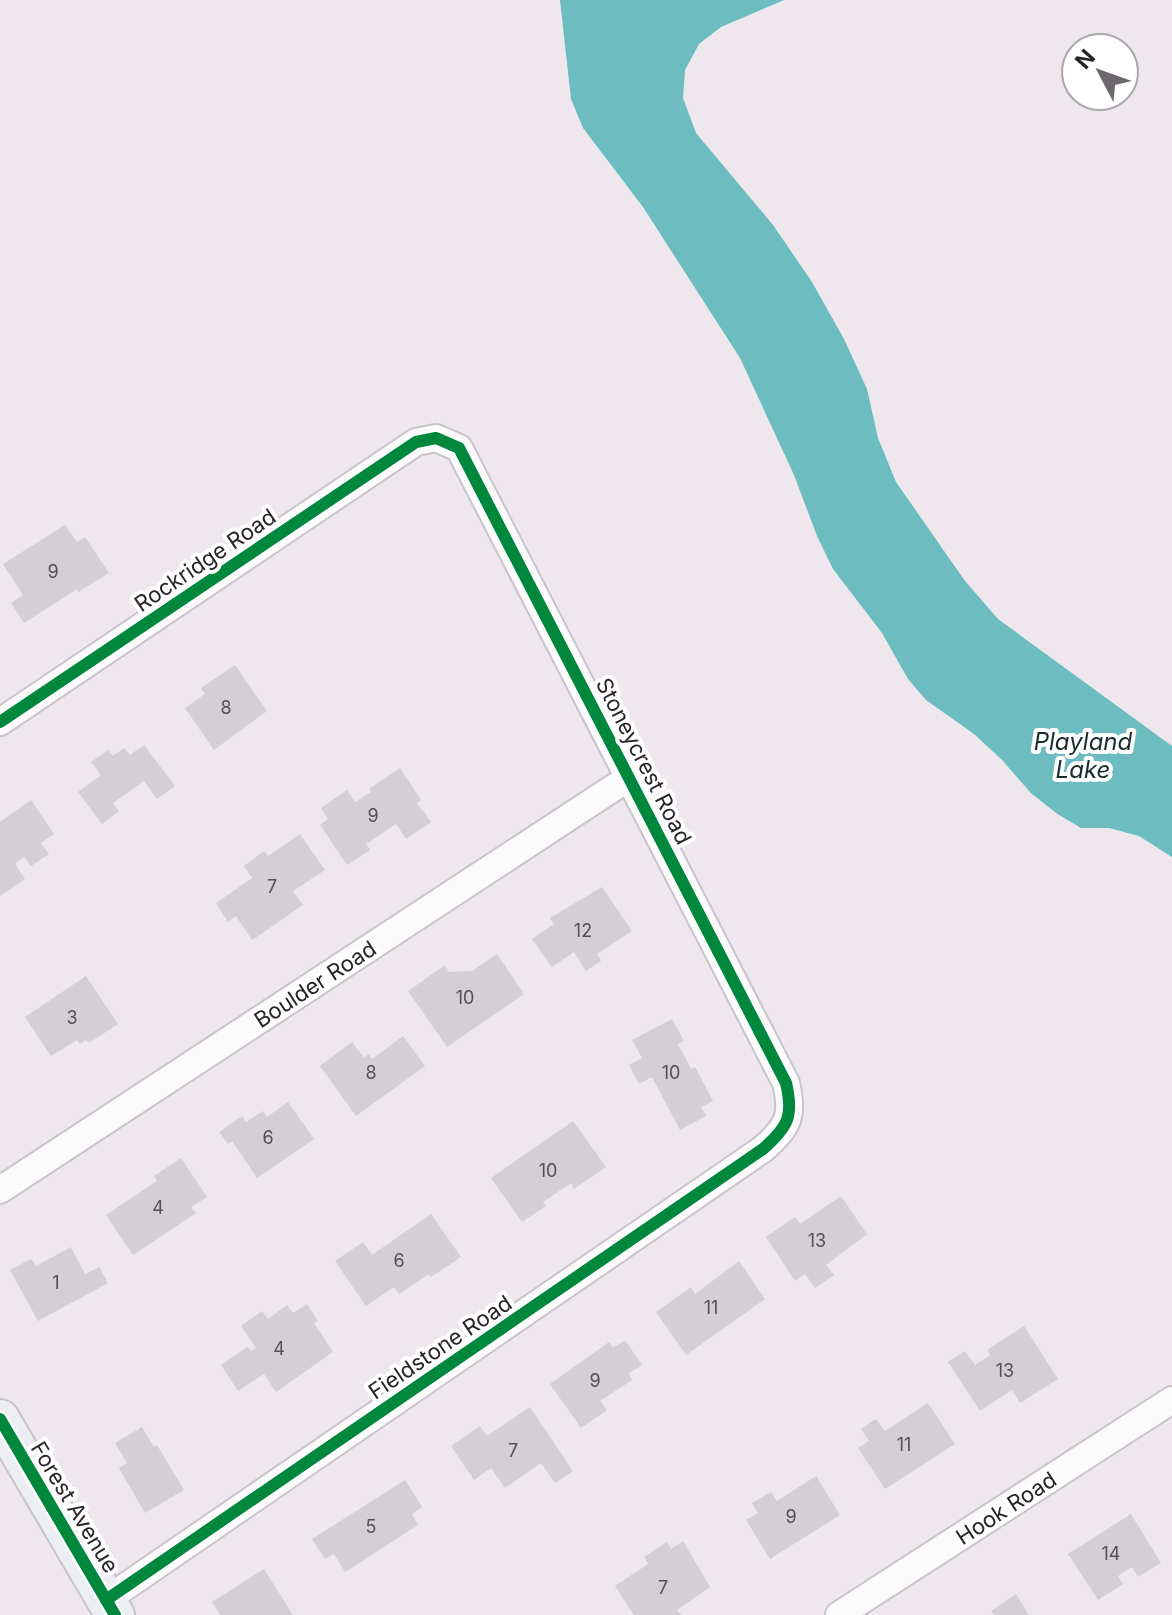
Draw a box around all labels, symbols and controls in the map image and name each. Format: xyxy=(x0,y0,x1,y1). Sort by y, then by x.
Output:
north arrow xyxy=(1060,32,1140,112)
text: N xyxy=(1070,44,1100,74)
street label: Rockridge Road xyxy=(129,503,281,617)
house number: 9 xyxy=(47,561,59,582)
street label: Stoneycrest Road xyxy=(591,674,697,848)
house number: 8 xyxy=(220,697,232,718)
water label: Playland Lake xyxy=(1034,727,1133,784)
house number: 9 xyxy=(367,805,379,826)
house number: 7 xyxy=(267,876,277,897)
house number: 12 xyxy=(574,920,592,941)
street label: Boulder Road xyxy=(249,935,381,1033)
house number: 10 xyxy=(456,987,474,1008)
house number: 3 xyxy=(66,1007,78,1028)
house number: 8 xyxy=(365,1062,377,1083)
house number: 10 xyxy=(662,1062,680,1083)
house number: 6 xyxy=(262,1127,274,1148)
house number: 10 xyxy=(539,1160,557,1181)
house number: 4 xyxy=(152,1197,164,1218)
house number: 13 xyxy=(808,1230,826,1251)
house number: 6 xyxy=(393,1250,405,1271)
house number: 1 xyxy=(52,1272,60,1293)
street label: Fieldstone Road xyxy=(364,1290,516,1404)
house number: 11 xyxy=(704,1297,718,1318)
house number: 4 xyxy=(273,1338,285,1359)
house number: 13 xyxy=(996,1360,1014,1381)
house number: 9 xyxy=(589,1370,601,1391)
house number: 11 xyxy=(897,1434,911,1455)
street label: Forest Avenue xyxy=(26,1437,124,1577)
house number: 7 xyxy=(508,1440,518,1461)
street label: Hook Road xyxy=(951,1466,1061,1550)
house number: 9 xyxy=(785,1506,797,1527)
house number: 5 xyxy=(366,1516,376,1537)
house number: 14 xyxy=(1102,1543,1120,1564)
house number: 7 xyxy=(658,1577,668,1598)

